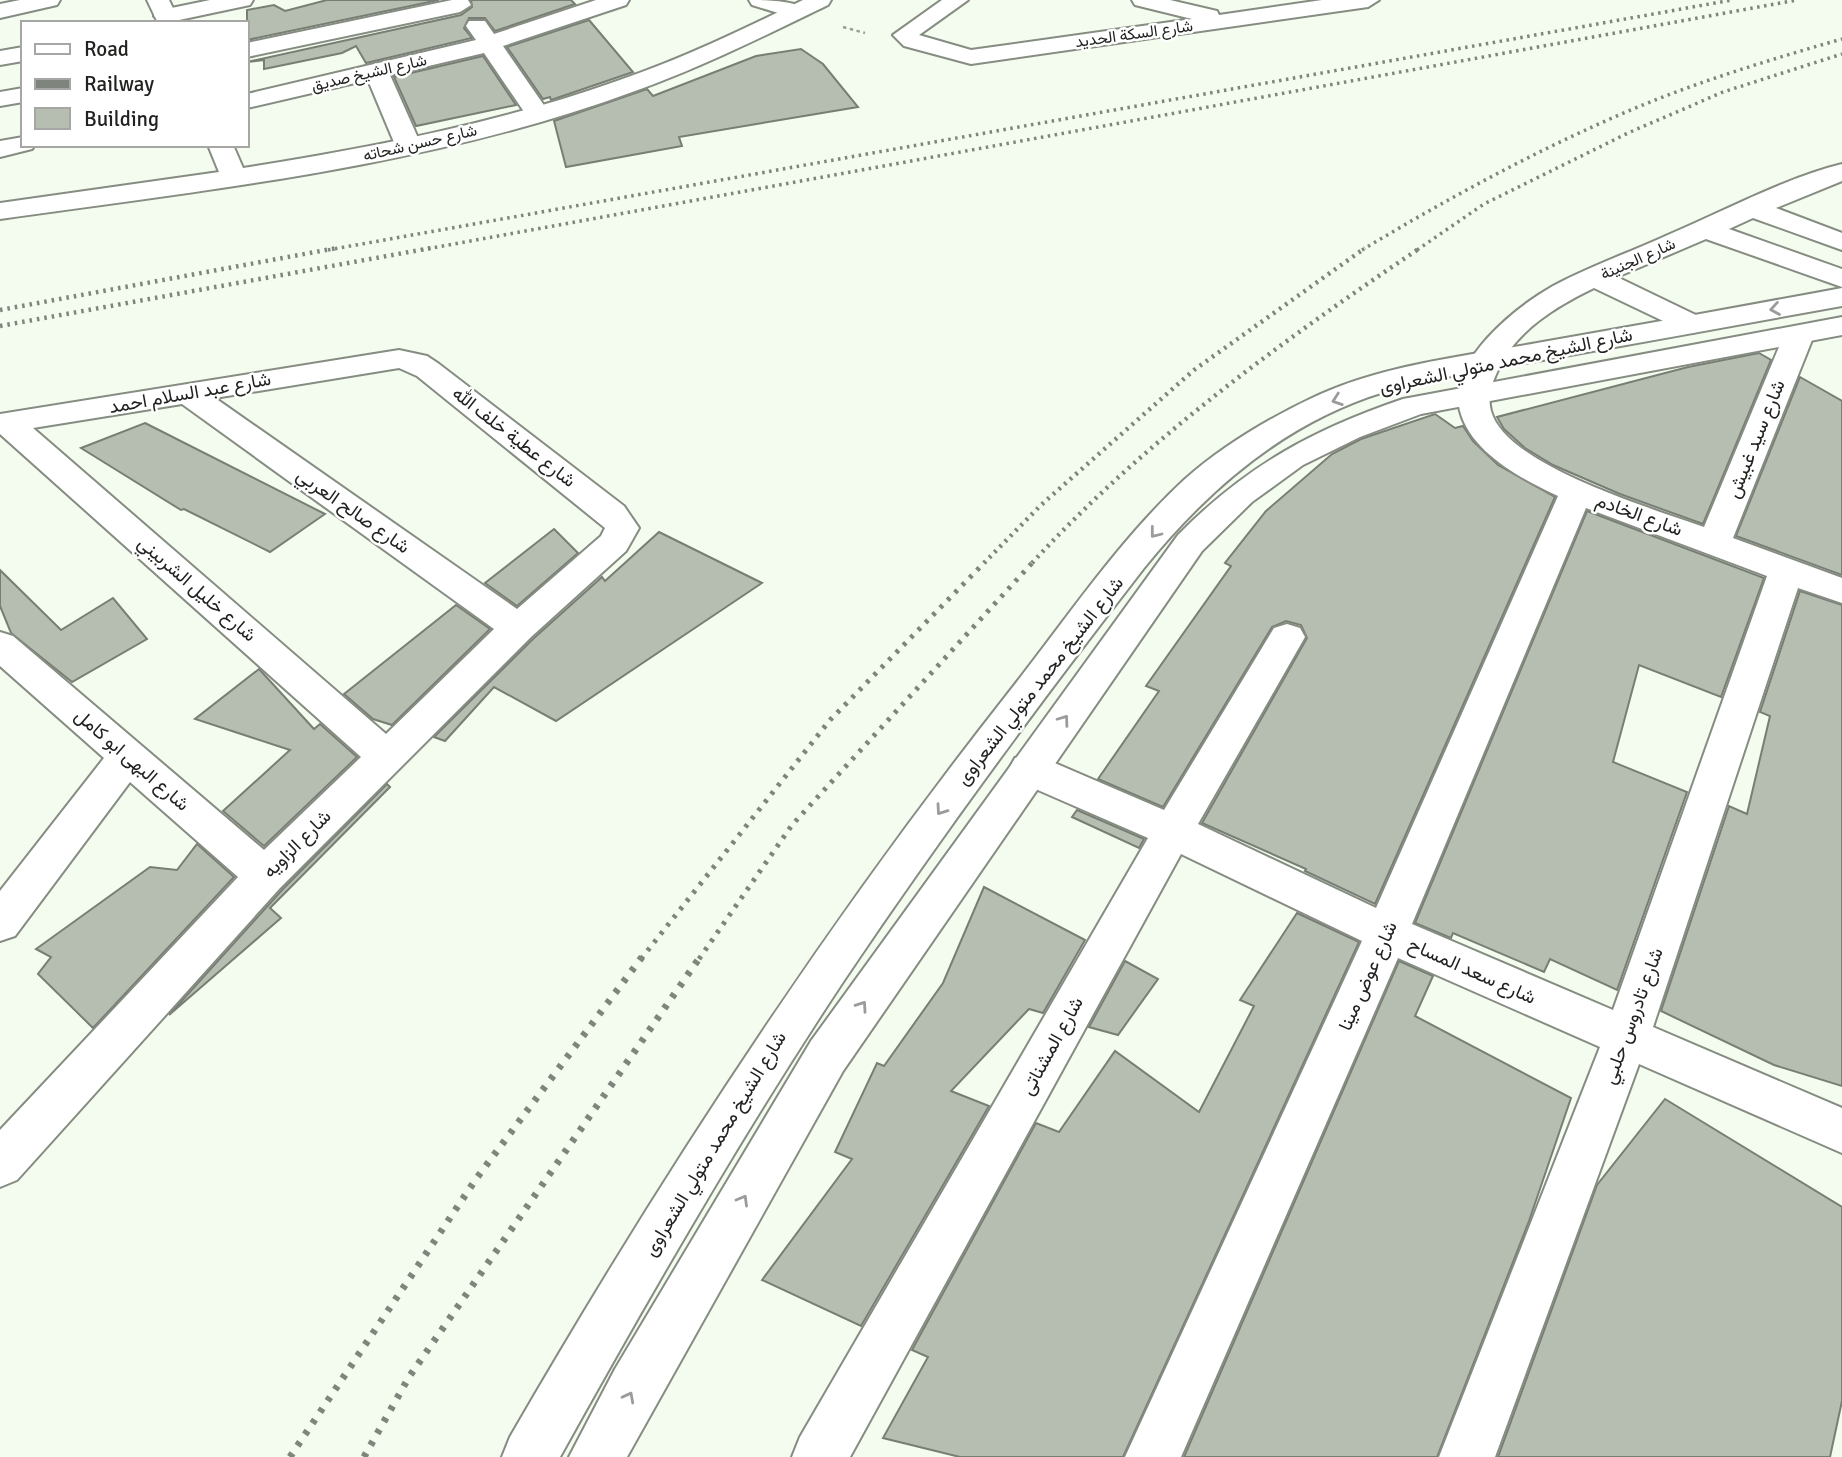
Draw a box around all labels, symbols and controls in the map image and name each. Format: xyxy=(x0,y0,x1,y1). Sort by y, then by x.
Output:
street label: شارع السكة الحديد xyxy=(1074,16,1194,53)
legend xyxy=(21,21,248,147)
text: Road xyxy=(84,36,129,62)
street label: شارع الشيخ صديق xyxy=(309,50,429,97)
text: Railway xyxy=(84,71,154,97)
text: Building xyxy=(84,106,159,132)
street label: شارع حسن شحاته xyxy=(361,120,479,167)
street label: شارع الجنينة xyxy=(1597,234,1679,285)
one-way arrow xyxy=(1769,301,1781,316)
street label: شارع الشيخ محمد متولي الشعراوى xyxy=(1377,322,1635,403)
street label: شارع عبد السلام احمد xyxy=(107,367,273,419)
street label: شارع سيد غبيش xyxy=(1721,376,1791,502)
street label: شارع عطية خلف الله xyxy=(447,381,581,493)
one-way arrow xyxy=(1331,392,1343,406)
street label: شارع صالح العربي xyxy=(290,463,414,562)
street label: شارع الخادم xyxy=(1592,488,1686,542)
one-way arrow xyxy=(1151,525,1163,538)
street label: شارع خليل الشربيني xyxy=(131,531,261,649)
street label: شارع الشيخ محمد متولي الشعراوى xyxy=(951,572,1131,792)
street label: شارع البهى ابو كامل xyxy=(70,704,194,816)
one-way arrow xyxy=(1055,715,1068,728)
one-way arrow xyxy=(937,802,949,815)
street label: شارع الزاويه xyxy=(258,805,336,883)
street label: شارع عوض مينا xyxy=(1333,918,1403,1034)
street label: شارع سعد المساح xyxy=(1405,932,1539,1010)
street label: شارع تادروس حلبي xyxy=(1597,944,1672,1089)
street label: شارع المشناتى xyxy=(1015,993,1089,1099)
one-way arrow xyxy=(854,1001,866,1014)
street label: شارع الشيخ محمد متولي الشعراوى xyxy=(638,1027,794,1262)
one-way arrow xyxy=(735,1195,748,1207)
one-way arrow xyxy=(621,1392,634,1404)

